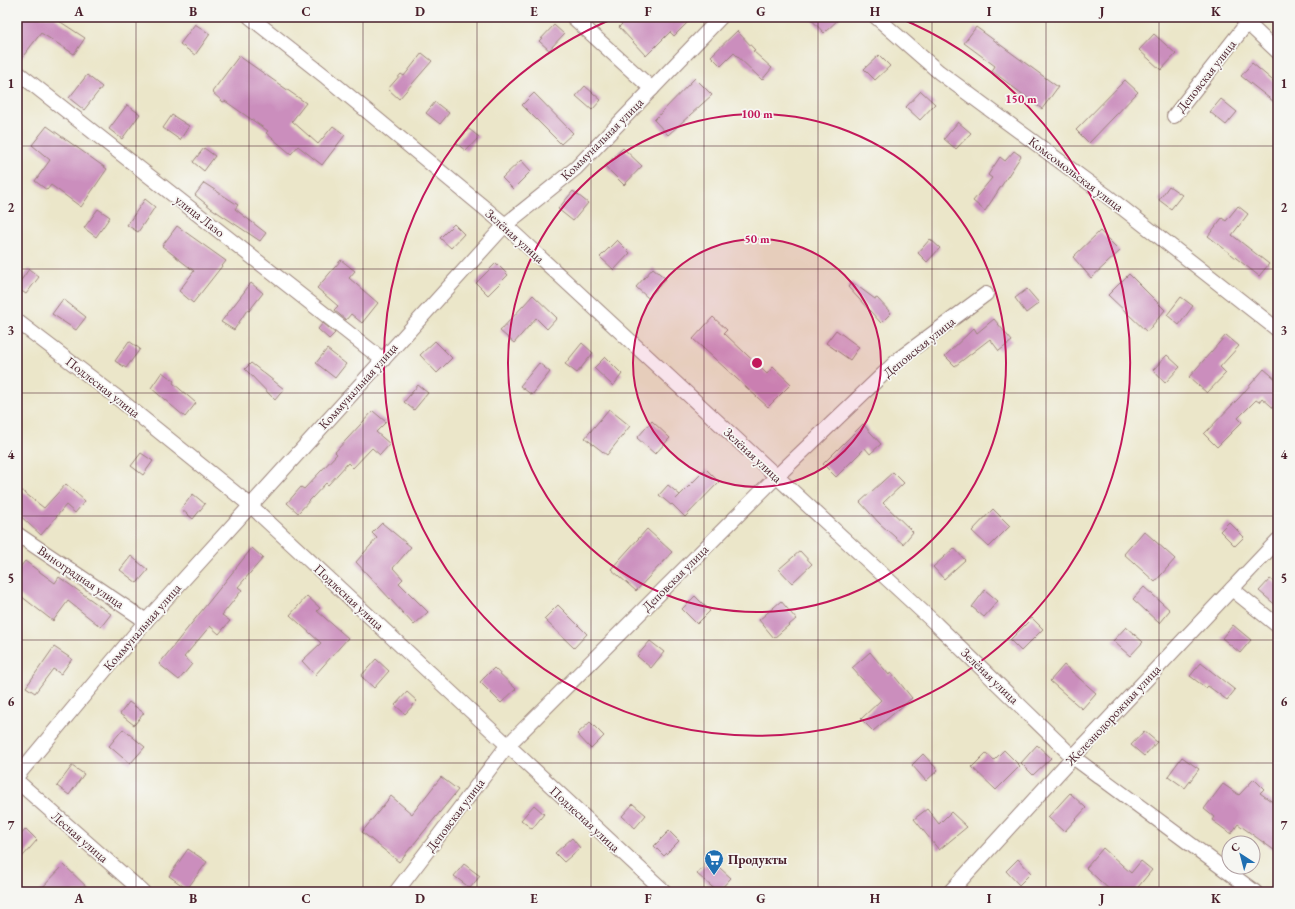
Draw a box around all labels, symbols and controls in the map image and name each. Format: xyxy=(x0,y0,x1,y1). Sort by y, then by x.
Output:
text: A xyxy=(73,3,84,20)
text: B xyxy=(189,3,197,20)
text: C xyxy=(301,3,311,20)
text: D xyxy=(415,3,425,20)
text: E xyxy=(530,3,538,20)
text: F xyxy=(644,3,652,20)
text: G xyxy=(756,3,766,20)
text: H xyxy=(870,3,881,20)
text: I xyxy=(987,3,992,20)
text: J xyxy=(1098,3,1105,20)
text: K xyxy=(1211,3,1222,20)
street label: Деповская улица xyxy=(1172,36,1240,116)
text: 1 xyxy=(8,75,15,92)
text: 1 xyxy=(1281,75,1288,92)
text: 150 m xyxy=(1005,91,1037,107)
street label: Коммунальная улица xyxy=(557,93,648,184)
text: 100 m xyxy=(741,106,773,122)
street label: Комсомольская улица xyxy=(1025,133,1128,216)
street label: улица Лазо xyxy=(172,191,228,241)
text: 2 xyxy=(8,199,15,216)
text: 2 xyxy=(1281,199,1288,216)
street label: Зелёная улица xyxy=(482,205,549,268)
text: 50 m xyxy=(744,231,770,247)
street label: Деповская улица xyxy=(880,312,959,381)
text: 3 xyxy=(8,322,15,339)
text: 3 xyxy=(1281,322,1288,339)
street label: Коммунальная улица xyxy=(315,339,402,433)
street label: Подлесная улица xyxy=(62,353,144,422)
centre of rings xyxy=(750,356,764,370)
street label: Зелёная улица xyxy=(720,424,786,487)
text: 4 xyxy=(8,446,15,463)
text: 4 xyxy=(1281,446,1288,463)
street label: Деповская улица xyxy=(638,540,713,615)
street label: Виноградная улица xyxy=(35,542,128,613)
street label: Подлесная улица xyxy=(310,560,388,634)
text: 5 xyxy=(8,570,14,587)
text: 5 xyxy=(1281,570,1287,587)
street label: Коммунальная улица xyxy=(99,579,185,674)
street label: Зелёная улица xyxy=(958,644,1023,708)
street label: Железнодорожная улица xyxy=(1061,660,1165,770)
text: 6 xyxy=(8,693,15,710)
text: 6 xyxy=(1281,693,1288,710)
street label: Деповская улица xyxy=(422,774,489,855)
street label: Подлесная улица xyxy=(546,782,624,856)
street label: Лесная улица xyxy=(48,808,113,867)
text: 7 xyxy=(8,817,15,834)
text: 7 xyxy=(1281,817,1288,834)
north arrow xyxy=(1221,835,1261,875)
text: С xyxy=(1228,839,1243,855)
supermarket icon: Продукты xyxy=(703,848,725,876)
place label: Продукты xyxy=(728,851,788,868)
text: A xyxy=(73,890,84,907)
text: B xyxy=(189,890,197,907)
text: C xyxy=(301,890,311,907)
text: D xyxy=(415,890,425,907)
text: E xyxy=(530,890,538,907)
text: F xyxy=(644,890,652,907)
text: G xyxy=(756,890,766,907)
text: H xyxy=(870,890,881,907)
text: I xyxy=(987,890,992,907)
text: J xyxy=(1098,890,1105,907)
text: K xyxy=(1211,890,1222,907)

